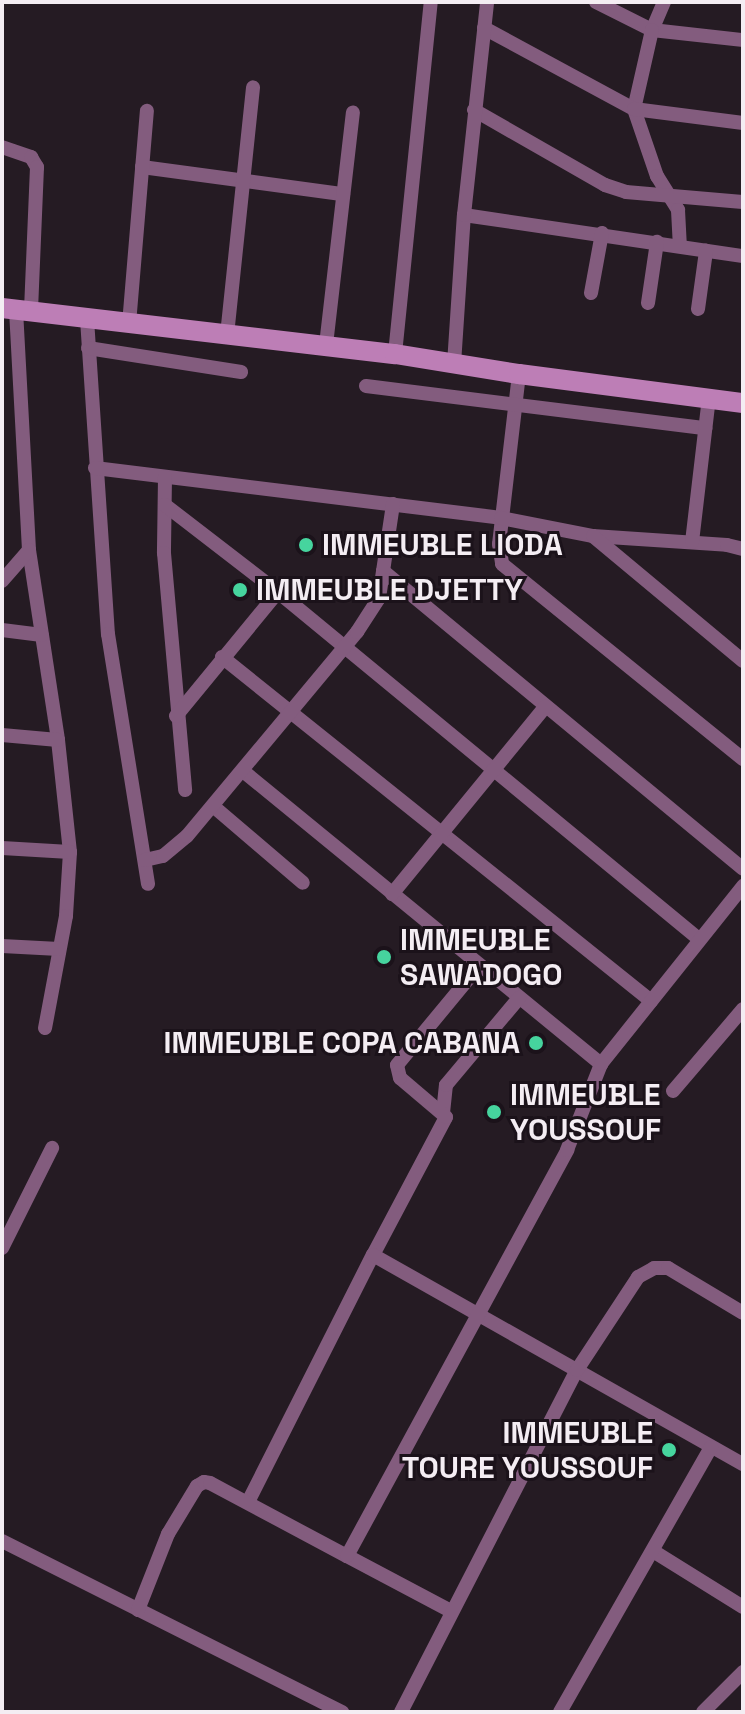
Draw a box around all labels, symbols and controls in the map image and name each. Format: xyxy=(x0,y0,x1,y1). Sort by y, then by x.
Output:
place label: IMMEUBLE LIODA xyxy=(322,527,563,563)
marker: IMMEUBLE LIODA xyxy=(297,536,315,554)
place label: IMMEUBLE DJETTY xyxy=(256,572,523,608)
marker: IMMEUBLE DJETTY xyxy=(231,581,249,599)
place label: IMMEUBLE SAWADOGO xyxy=(400,922,562,992)
marker: IMMEUBLE SAWADOGO xyxy=(375,948,393,966)
place label: IMMEUBLE COPA CABANA xyxy=(163,1025,520,1061)
marker: IMMEUBLE COPA CABANA xyxy=(527,1034,545,1052)
place label: IMMEUBLE YOUSSOUF xyxy=(510,1077,661,1148)
marker: IMMEUBLE YOUSSOUF xyxy=(485,1103,503,1121)
place label: IMMEUBLE TOURE YOUSSOUF xyxy=(401,1415,653,1486)
marker: IMMEUBLE TOURE YOUSSOUF xyxy=(660,1441,678,1459)

